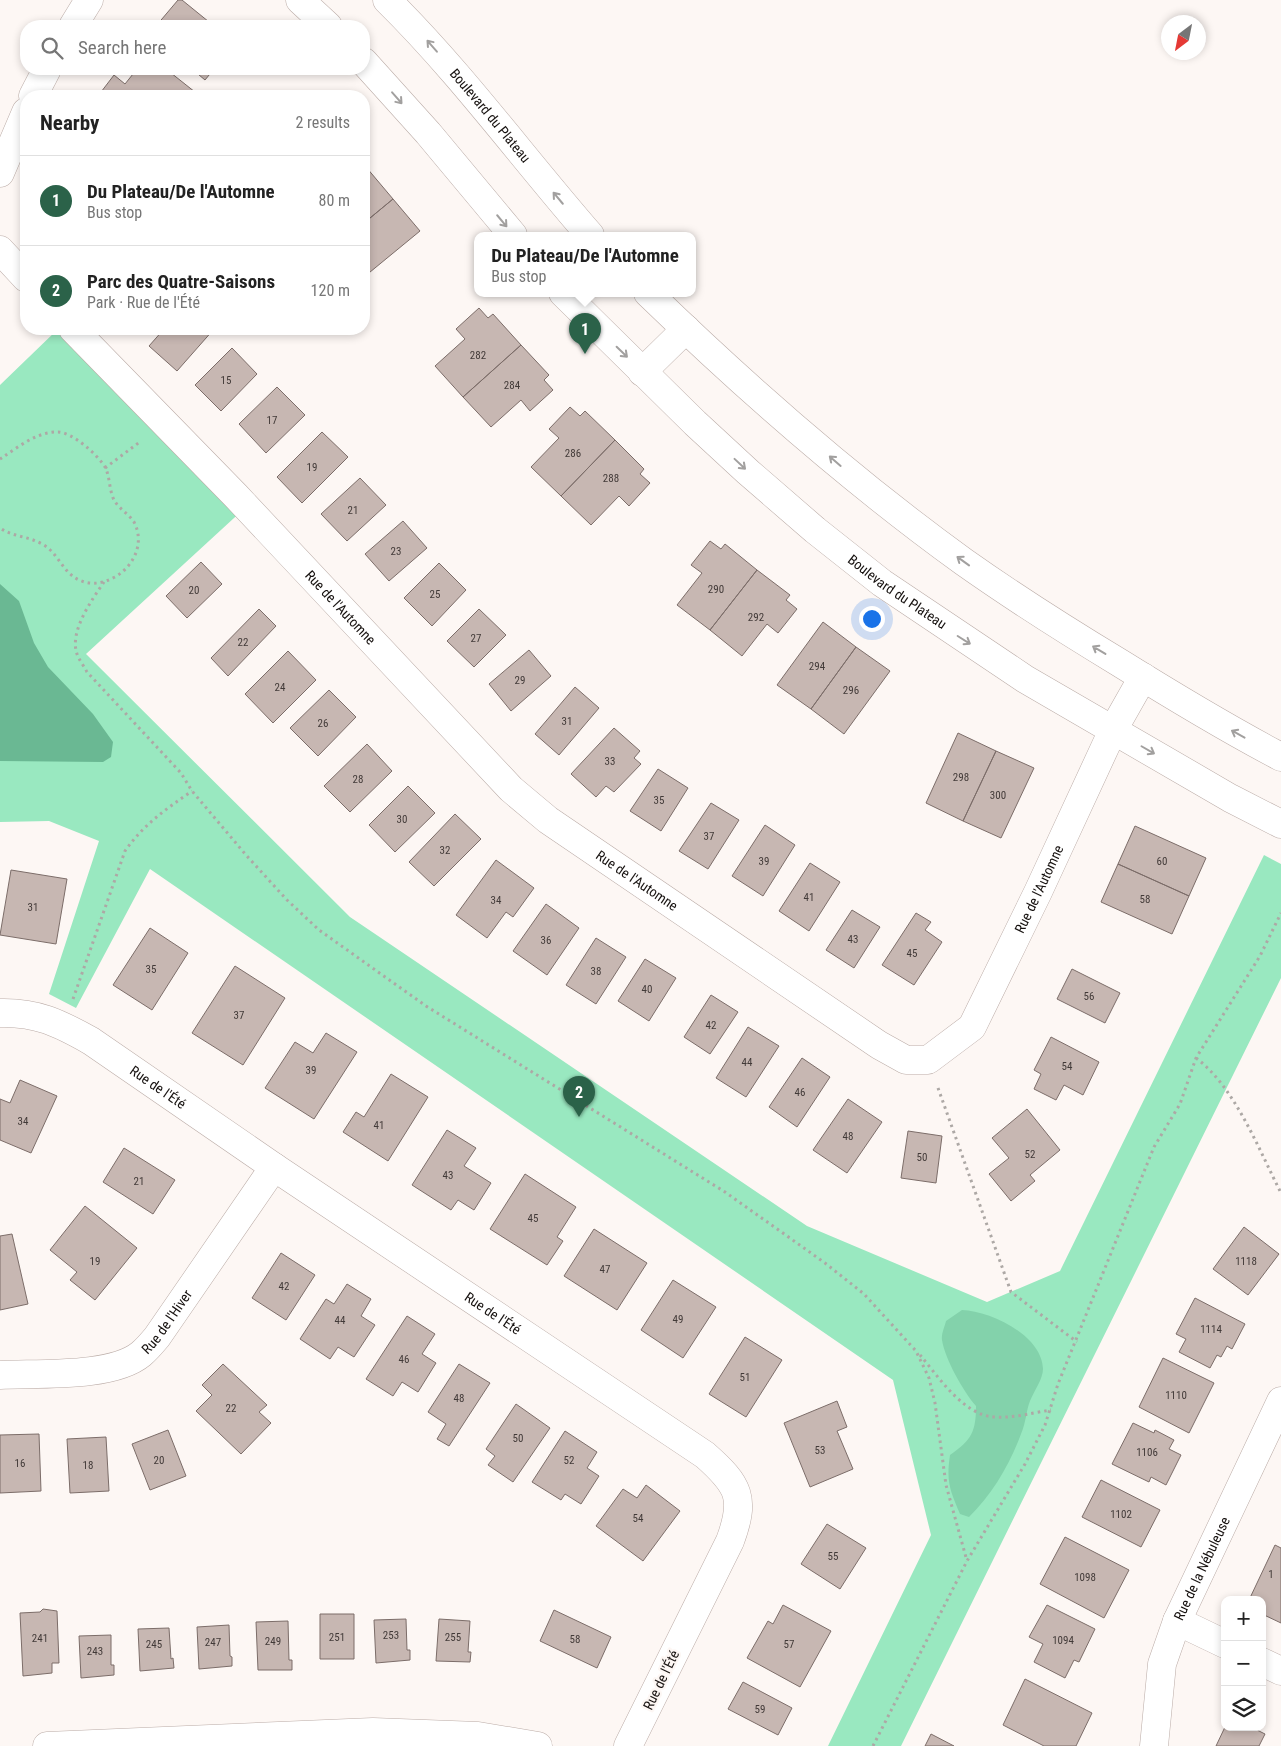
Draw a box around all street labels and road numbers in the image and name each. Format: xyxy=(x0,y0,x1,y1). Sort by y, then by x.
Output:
street label: Boulevard du Plateau xyxy=(447,65,534,166)
street label: Boulevard du Plateau xyxy=(845,551,950,632)
street label: Rue de l'Automne xyxy=(302,567,379,648)
street label: Rue de l'Automne xyxy=(1011,842,1067,936)
street label: Rue de l'Automne xyxy=(593,847,681,914)
street label: Rue de l'Été xyxy=(127,1062,189,1112)
street label: Rue de l'Hiver xyxy=(138,1287,195,1357)
street label: Rue de l'Été xyxy=(462,1289,524,1338)
street label: Rue de la Nébuleuse xyxy=(1171,1514,1233,1623)
street label: Rue de l'Été xyxy=(639,1647,682,1712)

